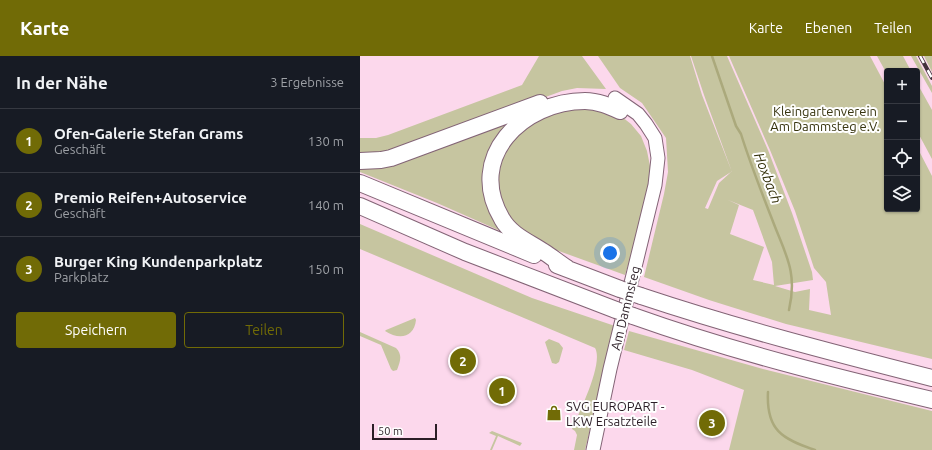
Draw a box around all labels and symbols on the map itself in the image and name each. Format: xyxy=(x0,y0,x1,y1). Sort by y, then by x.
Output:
park label: Kleingartenverein Am Dammsteg e.V. xyxy=(770,104,880,133)
water label: Hoxbach xyxy=(751,150,785,206)
your location xyxy=(600,243,620,263)
street label: Am Dammsteg xyxy=(608,264,642,352)
pin: 2 xyxy=(450,346,476,376)
pin: 1 xyxy=(489,376,515,406)
place label: SVG EUROPART - LKW Ersatzteile xyxy=(566,399,665,428)
shop icon: SVG EUROPART - LKW Ersatzteile xyxy=(545,404,563,422)
pin: 3 xyxy=(699,408,725,438)
scale bar xyxy=(372,422,437,441)

